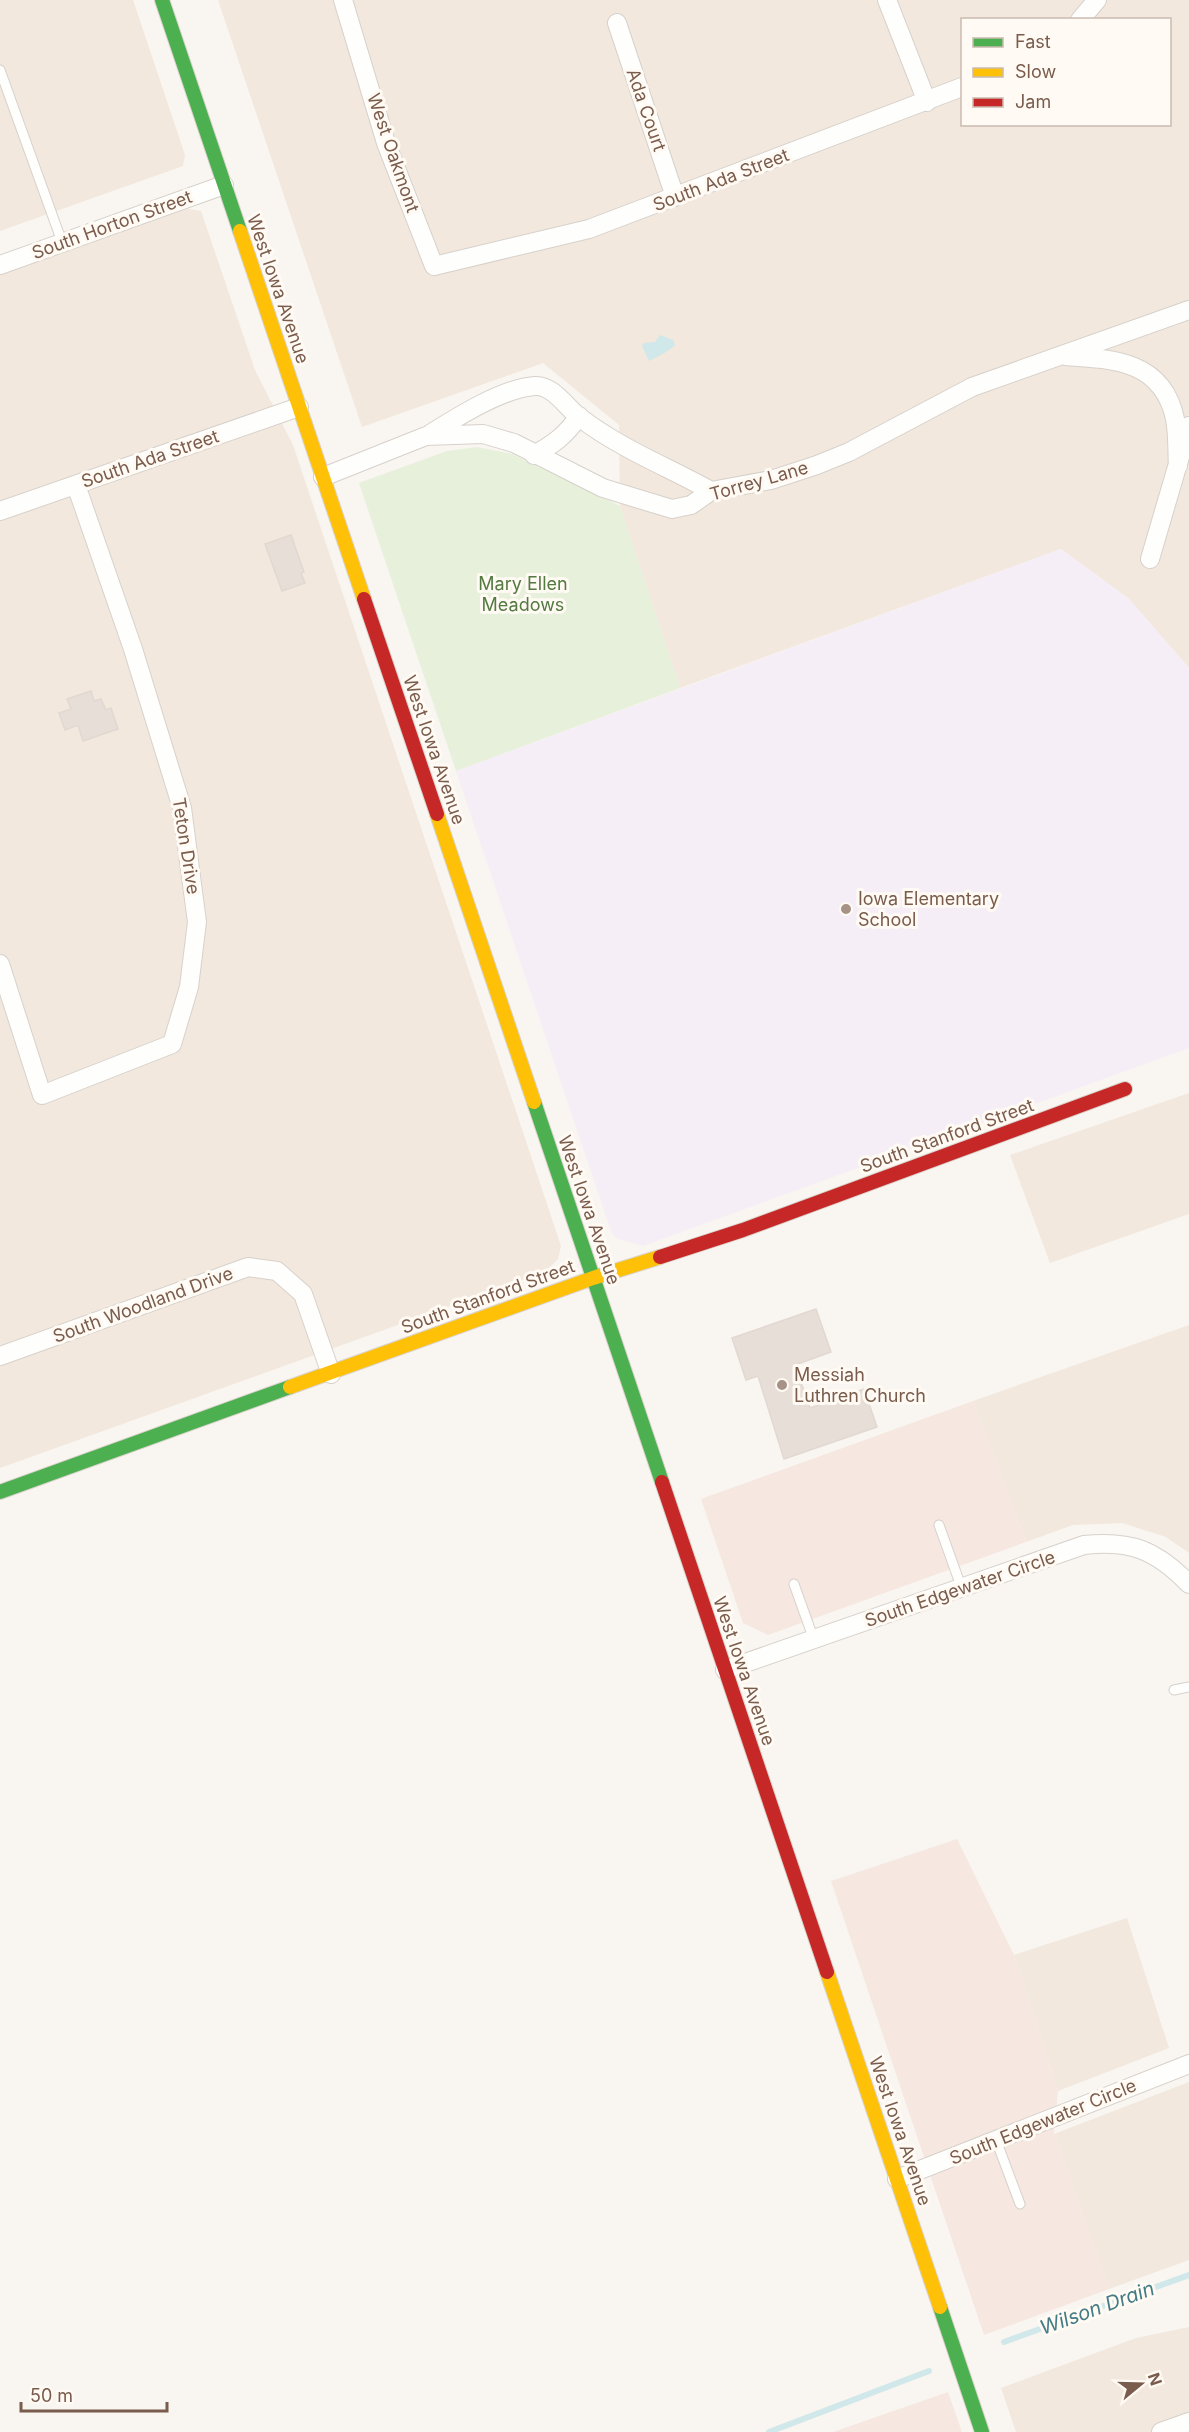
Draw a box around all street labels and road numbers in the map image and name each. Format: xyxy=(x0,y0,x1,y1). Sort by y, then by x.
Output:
street label: Ada Court xyxy=(623,66,670,154)
street label: West Oakmont xyxy=(363,91,424,215)
street label: South Ada Street xyxy=(650,144,792,215)
street label: South Horton Street xyxy=(29,186,195,263)
street label: West Iowa Avenue xyxy=(243,212,314,366)
street label: South Ada Street xyxy=(78,425,221,492)
street label: Torrey Lane xyxy=(707,456,810,505)
street label: West Iowa Avenue xyxy=(399,673,470,827)
street label: Teton Drive xyxy=(168,796,204,896)
street label: South Stanford Street xyxy=(857,1094,1037,1177)
street label: West Iowa Avenue xyxy=(554,1133,625,1287)
street label: South Stanford Street xyxy=(398,1255,578,1338)
street label: South Woodland Drive xyxy=(50,1262,236,1347)
street label: South Edgewater Circle xyxy=(862,1546,1058,1631)
street label: West Iowa Avenue xyxy=(709,1594,780,1748)
street label: West Iowa Avenue xyxy=(865,2054,936,2208)
street label: South Edgewater Circle xyxy=(946,2074,1139,2169)

